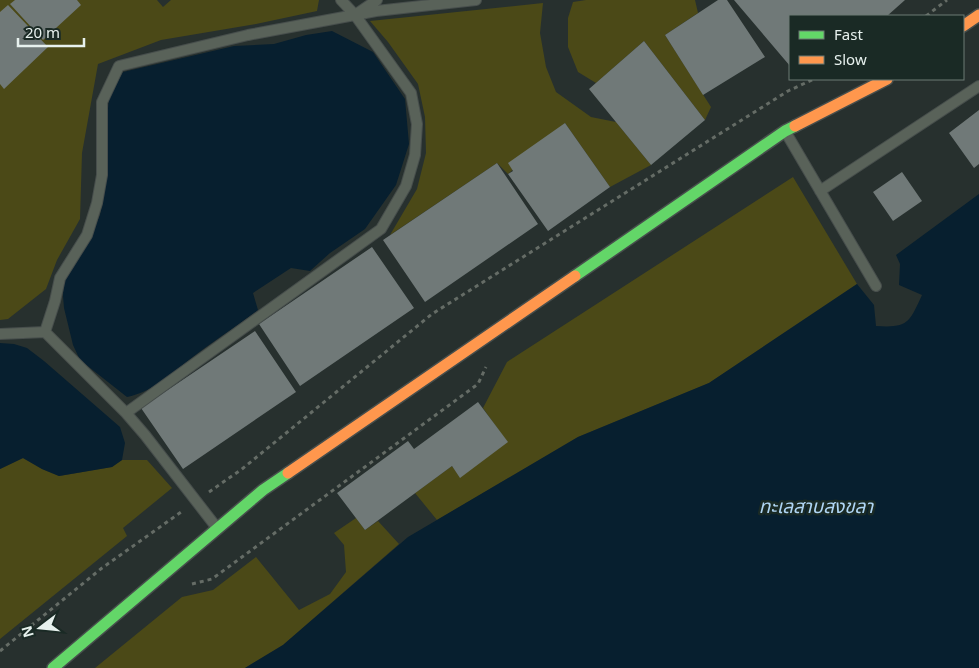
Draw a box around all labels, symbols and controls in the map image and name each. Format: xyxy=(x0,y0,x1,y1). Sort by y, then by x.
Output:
scale bar xyxy=(18,15,84,47)
legend xyxy=(789,15,964,80)
text: 20 m xyxy=(25,22,60,45)
text: Fast xyxy=(834,24,863,47)
text: Slow xyxy=(834,49,867,72)
water label: ทะเลสาบสงขลา xyxy=(759,493,874,522)
north arrow xyxy=(15,603,65,653)
text: N xyxy=(16,623,40,640)

